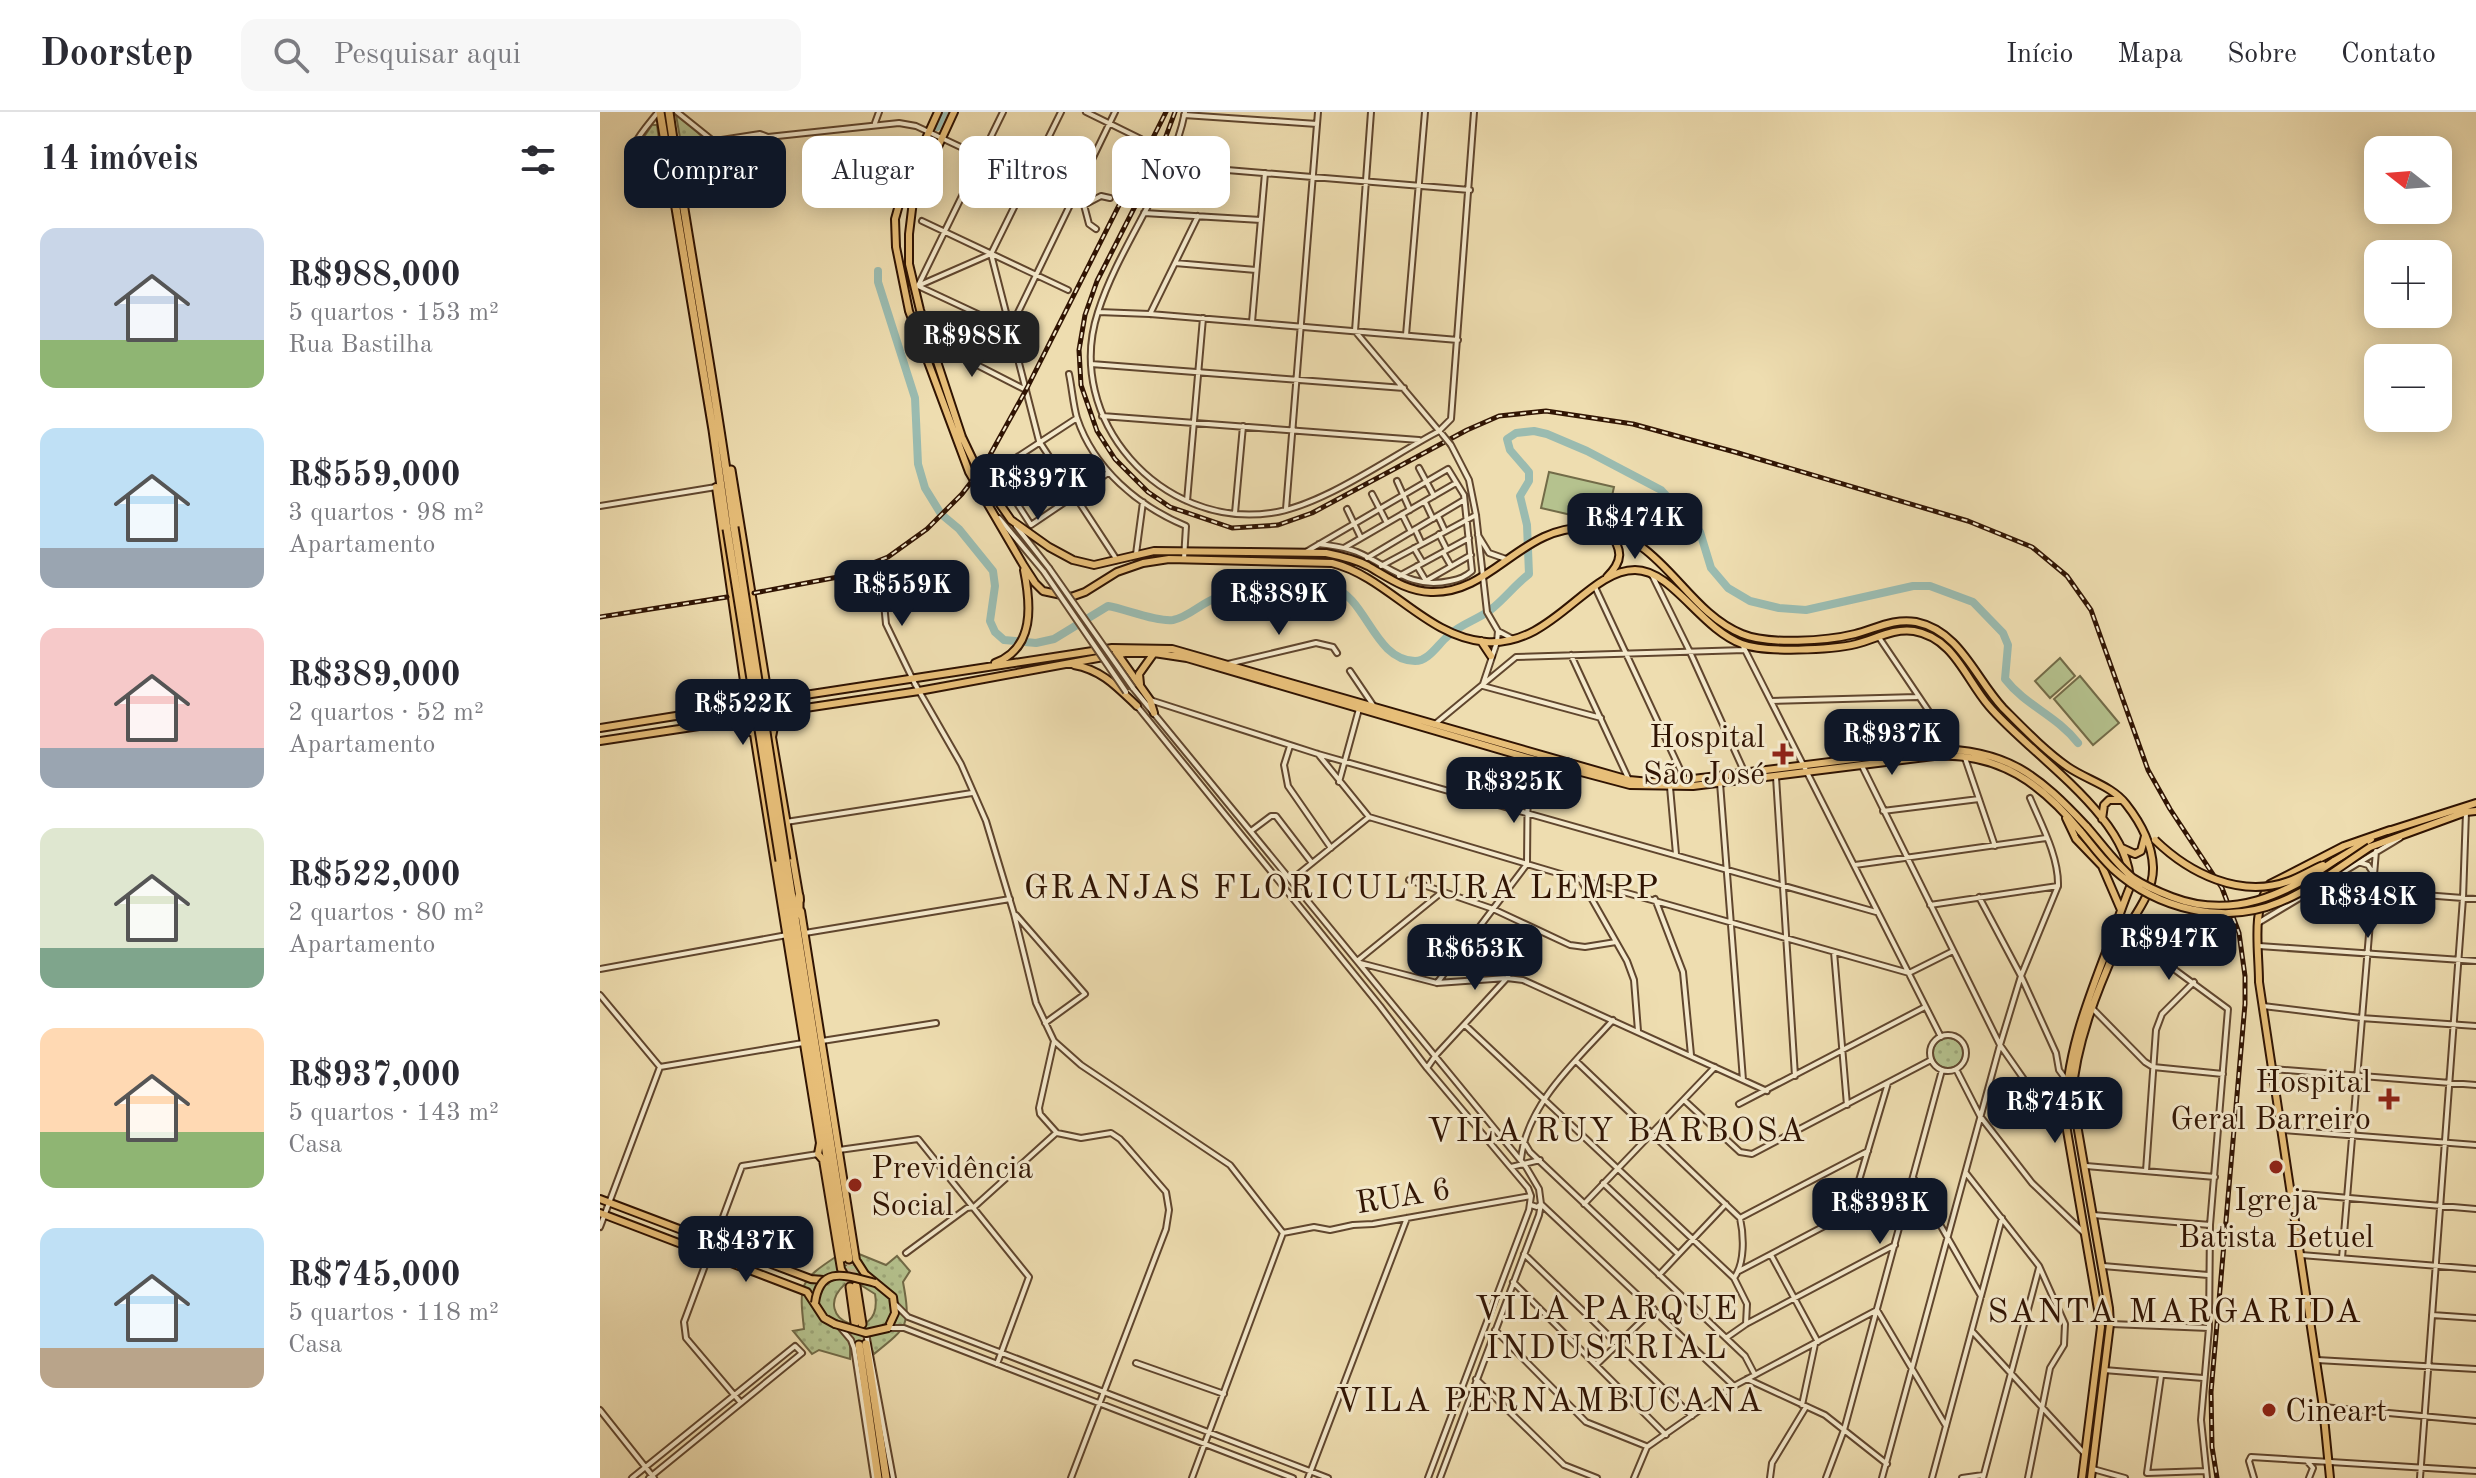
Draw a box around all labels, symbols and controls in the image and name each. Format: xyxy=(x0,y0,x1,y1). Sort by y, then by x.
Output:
search box xyxy=(241,19,801,91)
icon: search xyxy=(269,33,313,77)
text: Doorstep xyxy=(40,36,193,74)
text: Pesquisar aqui xyxy=(333,40,521,70)
text: Início xyxy=(2006,41,2073,69)
text: Mapa xyxy=(2117,41,2183,69)
text: Sobre xyxy=(2227,41,2297,69)
text: Contato xyxy=(2341,41,2436,69)
chip: Comprar xyxy=(624,136,786,208)
chip: Alugar xyxy=(802,136,943,208)
chip: Filtros xyxy=(959,136,1096,208)
chip: Novo xyxy=(1112,136,1230,208)
north arrow xyxy=(2364,136,2452,224)
map controls xyxy=(2364,136,2452,432)
icon: filters xyxy=(516,138,560,182)
text: 14 imóveis xyxy=(40,143,198,177)
button: + xyxy=(2364,240,2452,328)
text: R$988,000 xyxy=(288,259,460,293)
icon: home xyxy=(104,260,200,356)
text: 5 quartos · 153 m² xyxy=(288,300,499,326)
pin: R$988K xyxy=(907,311,1037,379)
text: R$988K xyxy=(922,324,1022,350)
text: Rua Bastilha xyxy=(288,332,433,358)
button: − xyxy=(2364,344,2452,432)
pin: R$397K xyxy=(973,454,1103,522)
text: R$559,000 xyxy=(288,459,460,493)
icon: home xyxy=(104,460,200,556)
text: R$397K xyxy=(988,467,1088,493)
pin: R$474K xyxy=(1570,493,1700,561)
text: 3 quartos · 98 m² xyxy=(288,500,484,526)
text: R$474K xyxy=(1585,506,1685,532)
text: Apartamento xyxy=(288,532,435,558)
pin: R$559K xyxy=(837,560,967,628)
pin: R$389K xyxy=(1214,569,1344,637)
text: R$559K xyxy=(852,573,952,599)
text: R$389K xyxy=(1229,582,1329,608)
text: R$389,000 xyxy=(288,659,460,693)
icon: home xyxy=(104,660,200,756)
pin: R$522K xyxy=(678,679,808,747)
text: R$522K xyxy=(693,692,793,718)
text: 2 quartos · 52 m² xyxy=(288,700,484,726)
pin: R$937K xyxy=(1827,709,1957,777)
text: R$937K xyxy=(1842,722,1942,748)
place label: Hospital São José xyxy=(1643,723,1765,792)
text: Apartamento xyxy=(288,732,435,758)
marker: Hospital São José xyxy=(1772,743,1794,765)
pin: R$325K xyxy=(1449,757,1579,825)
text: R$325K xyxy=(1464,770,1564,796)
text: R$522,000 xyxy=(288,859,460,893)
icon: home xyxy=(104,860,200,956)
district label: GRANJAS FLORICULTURA LEMPP xyxy=(1024,872,1660,906)
pin: R$348K xyxy=(2303,872,2433,940)
text: R$348K xyxy=(2318,885,2418,911)
text: 2 quartos · 80 m² xyxy=(288,900,484,926)
pin: R$947K xyxy=(2104,914,2234,982)
pin: R$653K xyxy=(1410,924,1540,992)
text: R$947K xyxy=(2119,927,2219,953)
text: Apartamento xyxy=(288,932,435,958)
text: R$653K xyxy=(1425,937,1525,963)
text: R$937,000 xyxy=(288,1059,460,1093)
icon: home xyxy=(104,1060,200,1156)
place label: Hospital Geral Barreiro xyxy=(2170,1068,2371,1137)
pin: R$745K xyxy=(1990,1077,2120,1145)
marker: Hospital Geral Barreiro xyxy=(2378,1088,2400,1110)
text: R$745K xyxy=(2005,1090,2105,1116)
text: 5 quartos · 143 m² xyxy=(288,1100,499,1126)
district label: VILA RUY BARBOSA xyxy=(1427,1115,1807,1149)
text: Casa xyxy=(288,1132,342,1158)
place label: Previdência Social xyxy=(871,1154,1033,1223)
marker: Igreja Batista Betuel xyxy=(2267,1158,2285,1176)
street label: RUA 6 xyxy=(1354,1175,1453,1221)
marker: Previdência Social xyxy=(846,1176,864,1194)
pin: R$393K xyxy=(1815,1178,1945,1246)
place label: Igreja Batista Betuel xyxy=(2178,1186,2374,1255)
text: R$393K xyxy=(1830,1191,1930,1217)
pin: R$437K xyxy=(681,1216,811,1284)
text: R$437K xyxy=(696,1229,796,1255)
text: R$745,000 xyxy=(288,1259,460,1293)
icon: home xyxy=(104,1260,200,1356)
district label: VILA PARQUE INDUSTRIAL xyxy=(1475,1293,1739,1366)
district label: SANTA MARGARIDA xyxy=(1987,1296,2363,1330)
text: 5 quartos · 118 m² xyxy=(288,1300,499,1326)
text: Casa xyxy=(288,1332,342,1358)
district label: VILA PERNAMBUCANA xyxy=(1336,1385,1764,1419)
place label: Cineart xyxy=(2285,1397,2387,1429)
marker: Cineart xyxy=(2260,1401,2278,1419)

